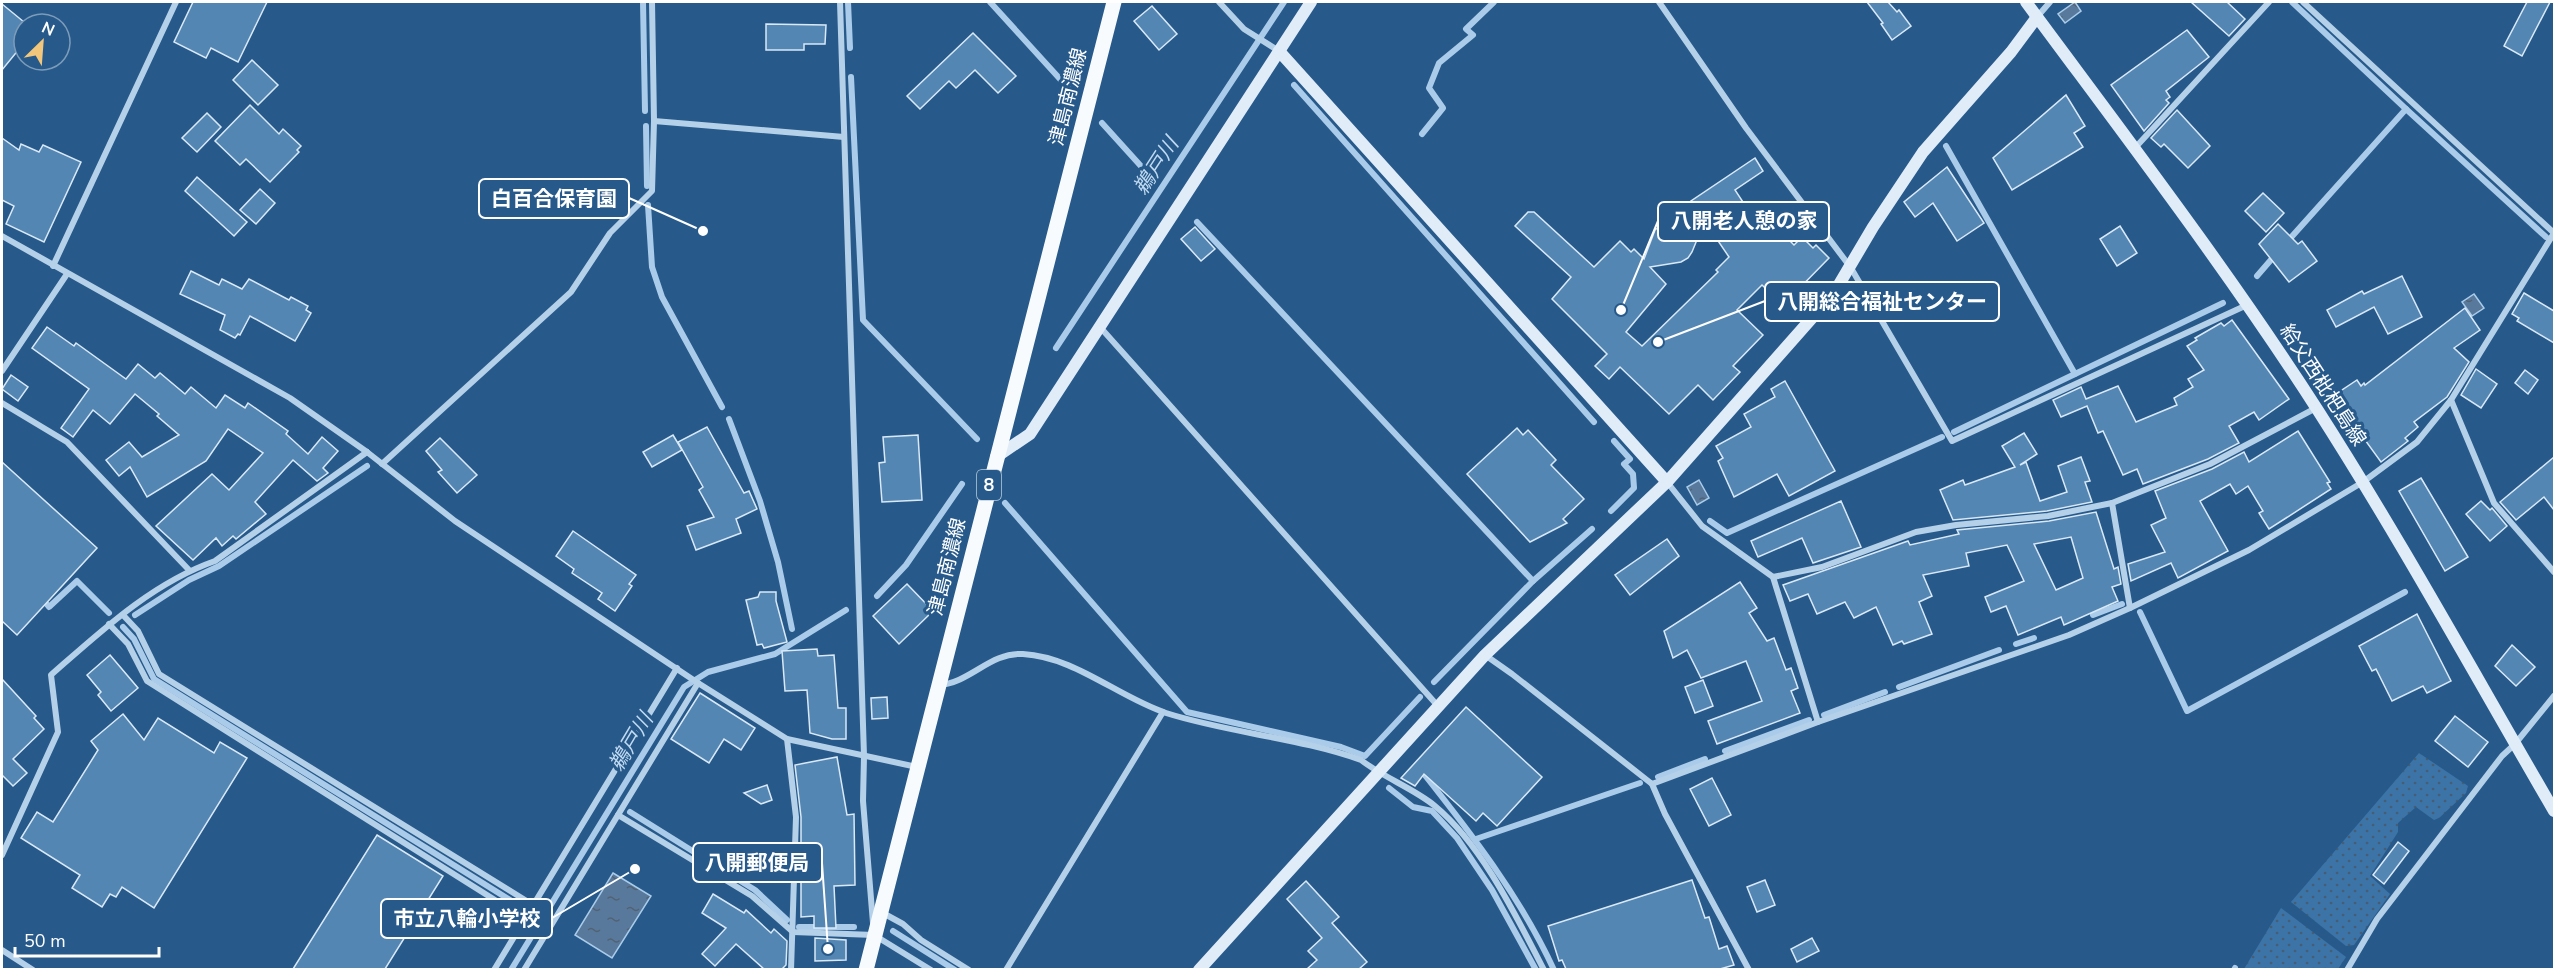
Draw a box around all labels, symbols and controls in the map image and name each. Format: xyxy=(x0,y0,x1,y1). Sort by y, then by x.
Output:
north arrow xyxy=(12,12,72,72)
text: N xyxy=(38,17,58,42)
street label: 津島南濃線 xyxy=(1043,45,1093,149)
water label: 鵜戸川 xyxy=(1127,130,1186,200)
callout: 白百合保育園 xyxy=(479,179,629,218)
text: 白百合保育園 xyxy=(491,185,617,213)
callout: 八開老人憩の家 xyxy=(1658,202,1829,241)
text: 八開老人憩の家 xyxy=(1671,207,1818,235)
callout: 八開総合福祉センター xyxy=(1765,282,1999,321)
text: 八開総合福祉センター xyxy=(1777,288,1987,316)
street label: 給父西枇杷島線 xyxy=(2274,319,2372,451)
road number: 8 xyxy=(977,470,1001,500)
street label: 津島南濃線 xyxy=(922,515,972,619)
water label: 鵜戸川 xyxy=(603,706,660,776)
callout: 八開郵便局 xyxy=(693,843,822,882)
text: 八開郵便局 xyxy=(705,849,810,877)
callout: 市立八輪小学校 xyxy=(381,899,552,938)
text: 市立八輪小学校 xyxy=(394,905,541,933)
scale bar xyxy=(15,920,159,958)
text: 50 m xyxy=(24,929,66,953)

